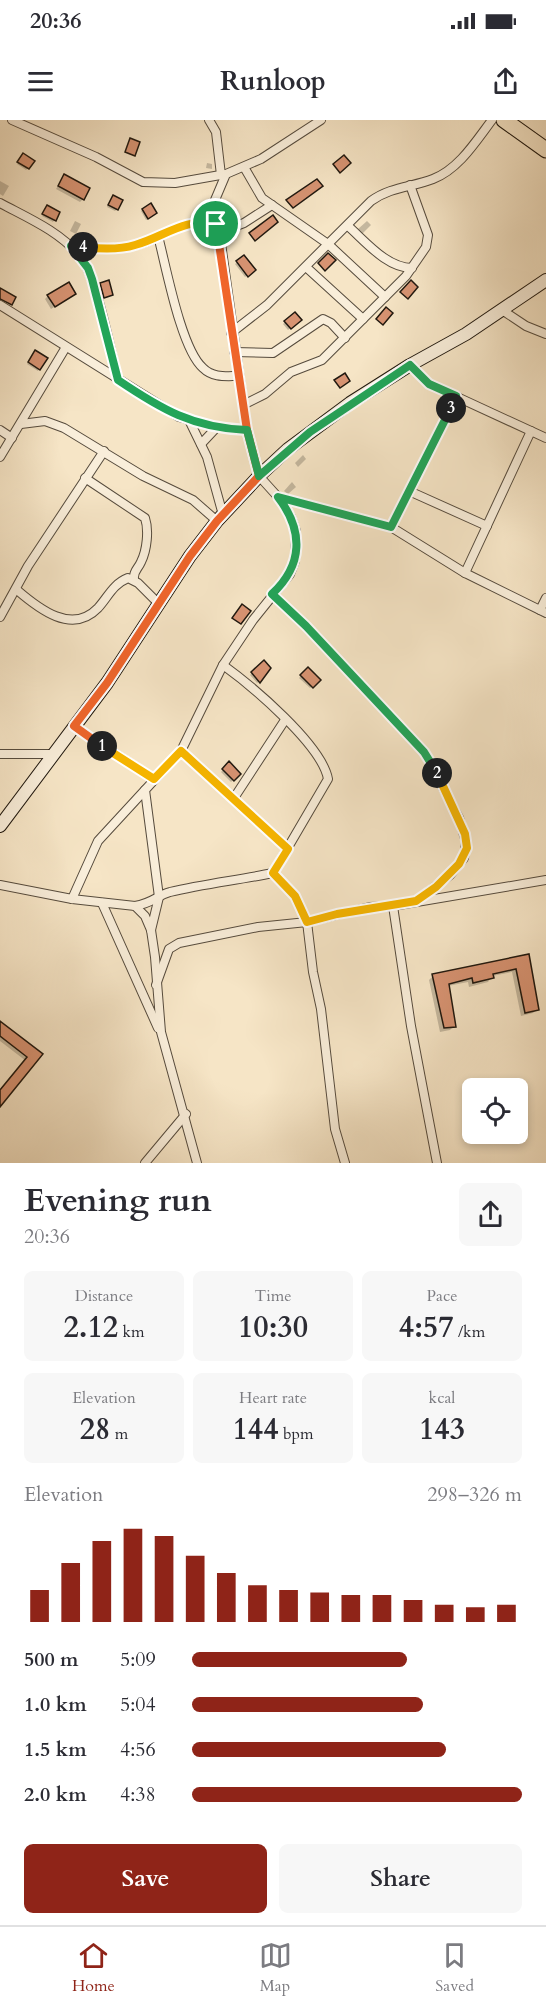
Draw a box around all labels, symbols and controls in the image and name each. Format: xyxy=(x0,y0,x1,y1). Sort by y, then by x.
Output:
text: 20:36 xyxy=(30,6,81,36)
text: Runloop xyxy=(220,63,326,100)
icon: menu xyxy=(24,65,57,98)
icon: share xyxy=(489,65,522,98)
pin xyxy=(190,198,241,249)
icon: arrive xyxy=(199,207,232,240)
pin: 4 xyxy=(68,232,98,262)
text: 4 xyxy=(79,236,87,258)
pin: 3 xyxy=(436,393,466,423)
text: 3 xyxy=(447,397,455,419)
pin: 1 xyxy=(87,731,117,761)
text: 1 xyxy=(98,735,106,757)
pin: 2 xyxy=(422,758,452,788)
text: 2 xyxy=(433,762,441,784)
map controls xyxy=(462,1078,528,1144)
button: locate xyxy=(462,1078,528,1144)
text: Evening run xyxy=(24,1178,212,1223)
button: share xyxy=(459,1183,522,1246)
text: 20:36 xyxy=(24,1223,70,1250)
text: Distance xyxy=(75,1285,133,1307)
text: Time xyxy=(254,1285,292,1307)
text: Pace xyxy=(427,1285,457,1307)
text: 2.12 xyxy=(63,1307,118,1348)
text: 10:30 xyxy=(238,1307,308,1348)
text: 4:57 xyxy=(399,1307,454,1348)
text: km xyxy=(118,1321,145,1343)
text: /km xyxy=(454,1321,485,1343)
text: Elevation xyxy=(72,1387,136,1409)
text: Heart rate xyxy=(239,1387,307,1409)
text: kcal xyxy=(429,1387,455,1409)
text: 28 xyxy=(80,1409,110,1450)
text: 144 xyxy=(232,1409,279,1450)
text: 143 xyxy=(419,1409,465,1450)
text: m xyxy=(110,1423,128,1445)
text: bpm xyxy=(279,1423,314,1445)
text: Elevation xyxy=(24,1481,103,1508)
text: 298–326 m xyxy=(427,1481,522,1508)
text: 500 m xyxy=(24,1646,79,1673)
text: 5:09 xyxy=(120,1646,156,1673)
text: 1.0 km xyxy=(24,1691,87,1718)
text: 5:04 xyxy=(120,1691,156,1718)
text: 1.5 km xyxy=(24,1736,87,1763)
text: 4:56 xyxy=(120,1736,156,1763)
text: 2.0 km xyxy=(24,1781,87,1808)
text: 4:38 xyxy=(120,1781,156,1808)
button: Save xyxy=(24,1844,267,1913)
button: Share xyxy=(279,1844,522,1913)
tab: Home xyxy=(72,1939,115,1997)
tab: Map xyxy=(259,1939,292,1997)
tab: Saved xyxy=(435,1939,474,1997)

